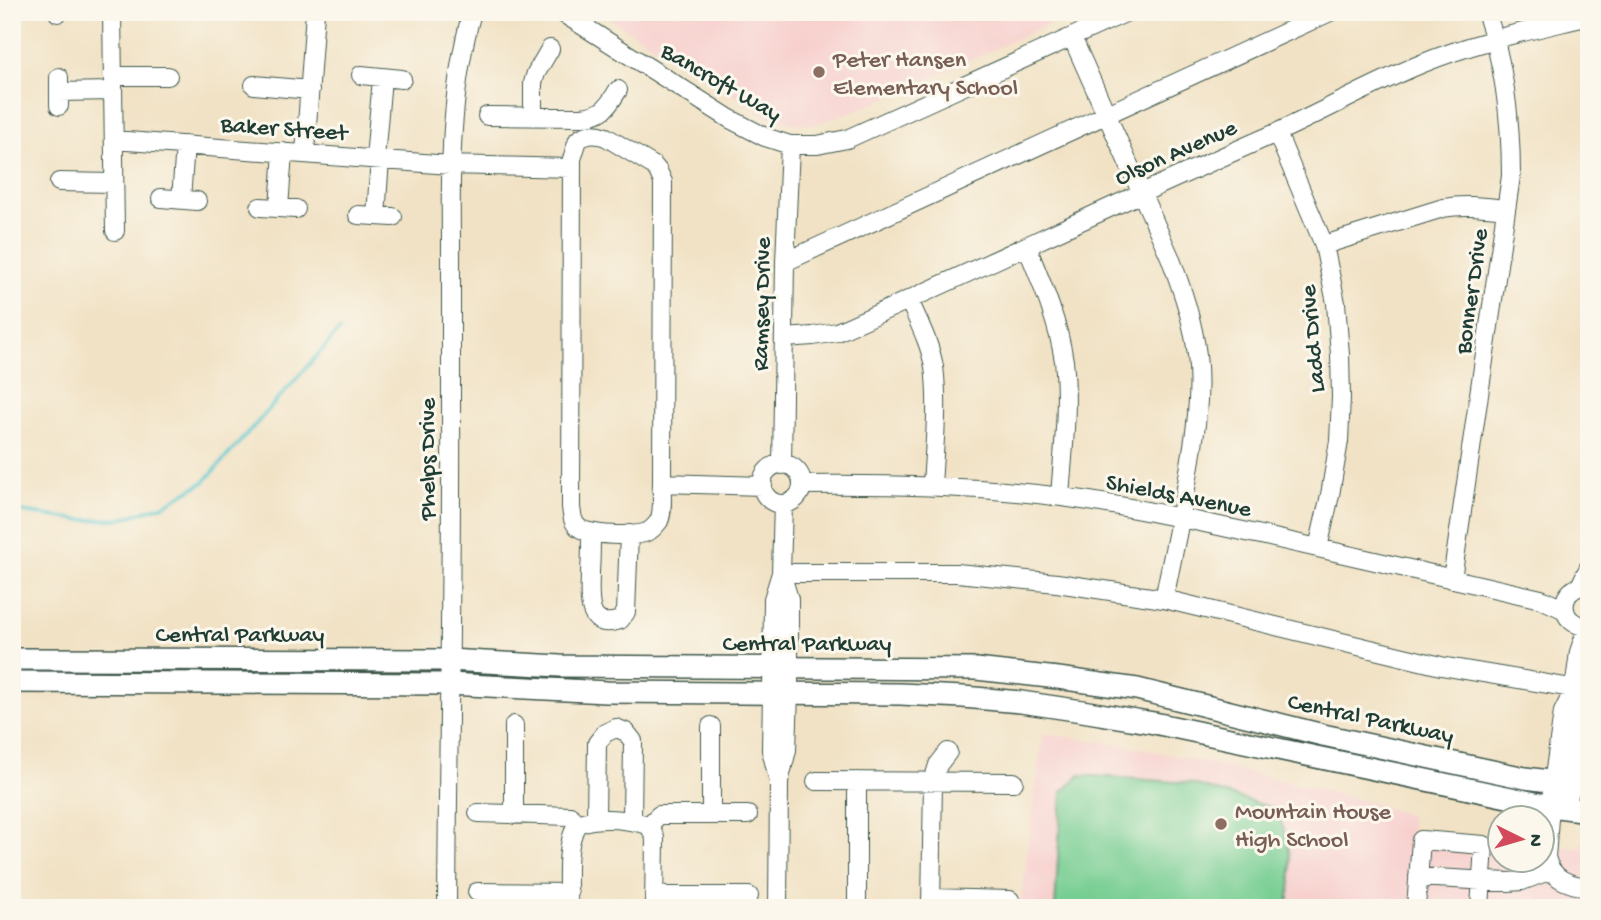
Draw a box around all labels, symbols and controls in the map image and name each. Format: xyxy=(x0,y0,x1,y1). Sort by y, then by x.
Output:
street label: Bancroft Way xyxy=(654,37,786,130)
place label: Peter Hansen Elementary School xyxy=(832,47,1018,104)
marker: Peter Hansen Elementary School xyxy=(811,64,827,80)
street label: Baker Street xyxy=(218,112,350,150)
street label: Olson Avenue xyxy=(1111,114,1242,194)
street label: Bonner Drive xyxy=(1450,226,1497,357)
street label: Ramsey Drive xyxy=(748,236,779,371)
street label: Ladd Drive xyxy=(1295,283,1334,394)
street label: Phelps Drive xyxy=(415,397,444,521)
street label: Shields Avenue xyxy=(1103,469,1254,526)
street label: Central Parkway xyxy=(156,622,325,651)
street label: Central Parkway xyxy=(723,631,892,660)
street label: Central Parkway xyxy=(1285,689,1456,752)
place label: Mountain House High School xyxy=(1235,799,1391,856)
north arrow xyxy=(1486,804,1556,874)
marker: Mountain House High School xyxy=(1213,816,1229,832)
text: N xyxy=(1522,833,1546,847)

